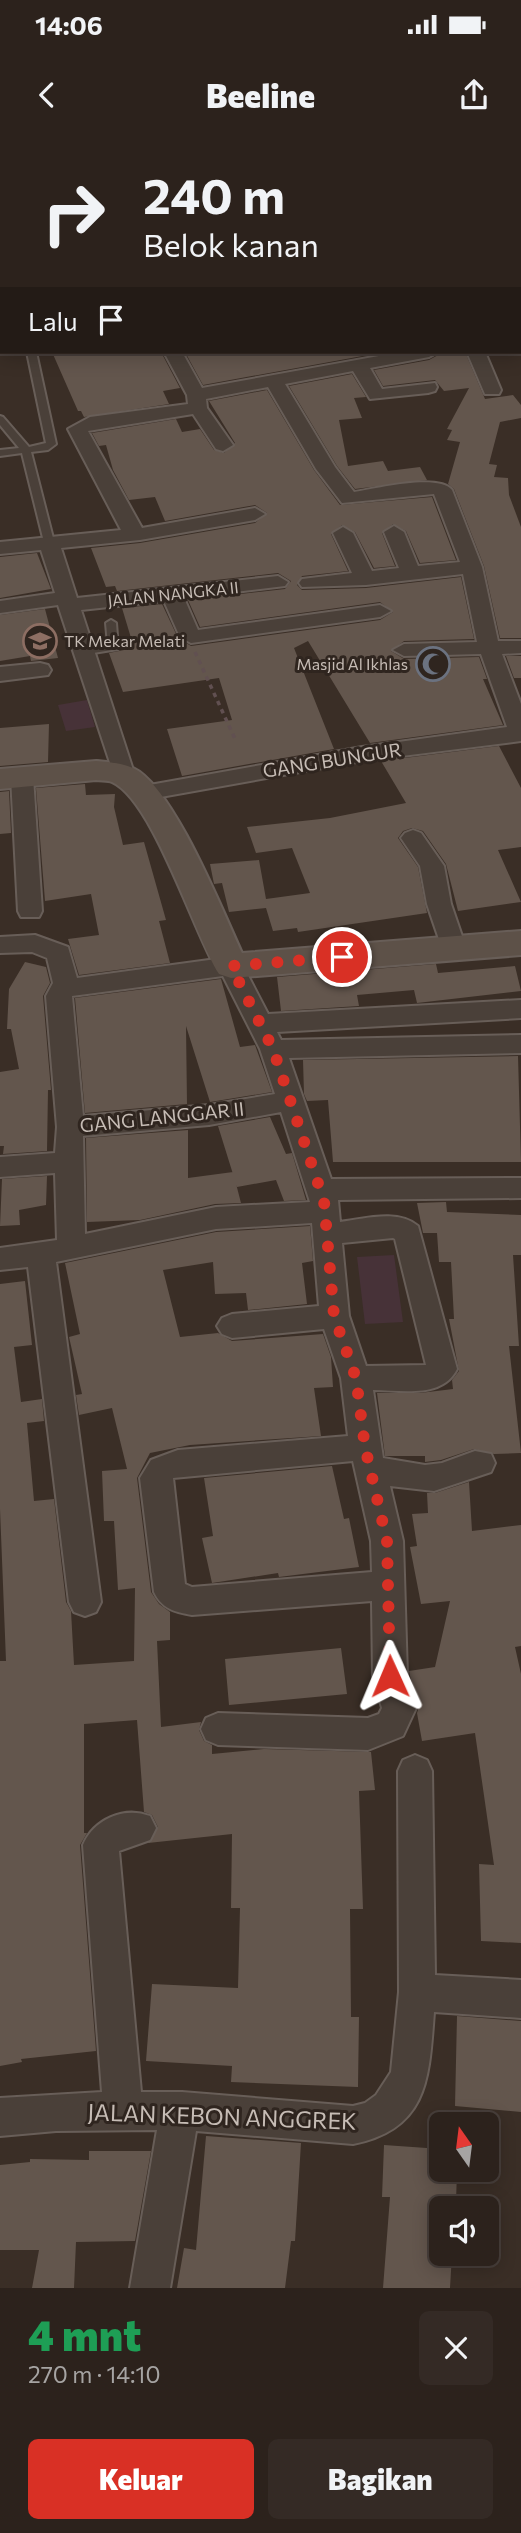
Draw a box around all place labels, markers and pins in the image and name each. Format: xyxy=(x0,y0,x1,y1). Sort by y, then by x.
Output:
school or university icon: TK Mekar Melati xyxy=(21,622,59,660)
place label: TK Mekar Melati xyxy=(64,631,185,650)
mosque icon: Masjid Al Ikhlas xyxy=(414,645,452,683)
place label: Masjid Al Ikhlas xyxy=(297,654,408,673)
pin xyxy=(312,927,372,987)

